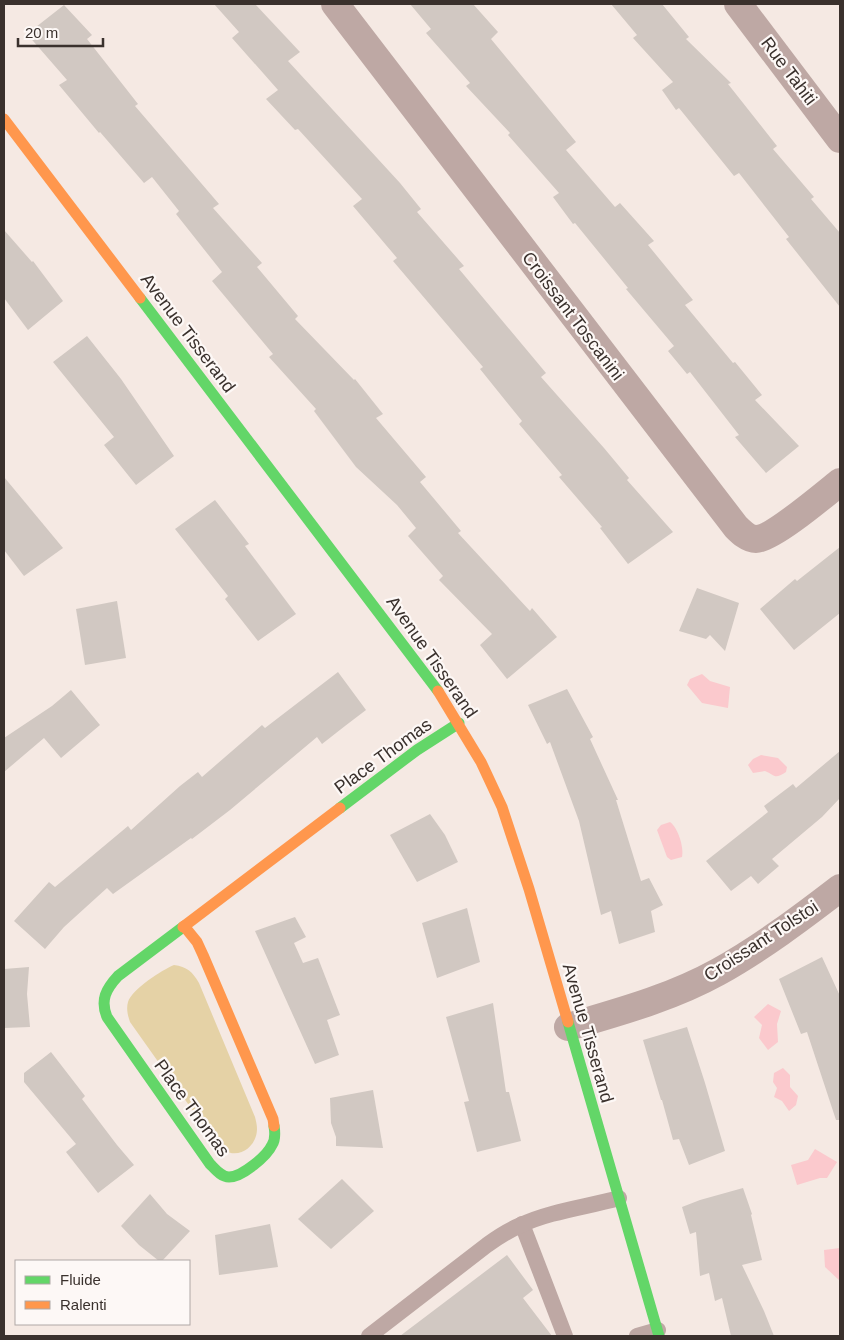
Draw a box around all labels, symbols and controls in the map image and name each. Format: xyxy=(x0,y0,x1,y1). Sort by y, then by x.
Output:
scale bar xyxy=(18,15,102,47)
text: 20 m xyxy=(25,24,58,41)
street label: Rue Tahiti xyxy=(757,33,821,109)
street label: Croissant Toscanini xyxy=(518,248,628,384)
street label: Avenue Tisserand xyxy=(137,270,239,396)
street label: Avenue Tisserand xyxy=(383,592,481,722)
street label: Place Thomas xyxy=(331,714,435,798)
street label: Croissant Tolstoi xyxy=(700,897,822,985)
street label: Avenue Tisserand xyxy=(559,961,617,1105)
street label: Place Thomas xyxy=(150,1056,234,1160)
legend xyxy=(15,1260,190,1325)
text: Fluide xyxy=(60,1271,101,1288)
text: Ralenti xyxy=(60,1296,107,1313)

